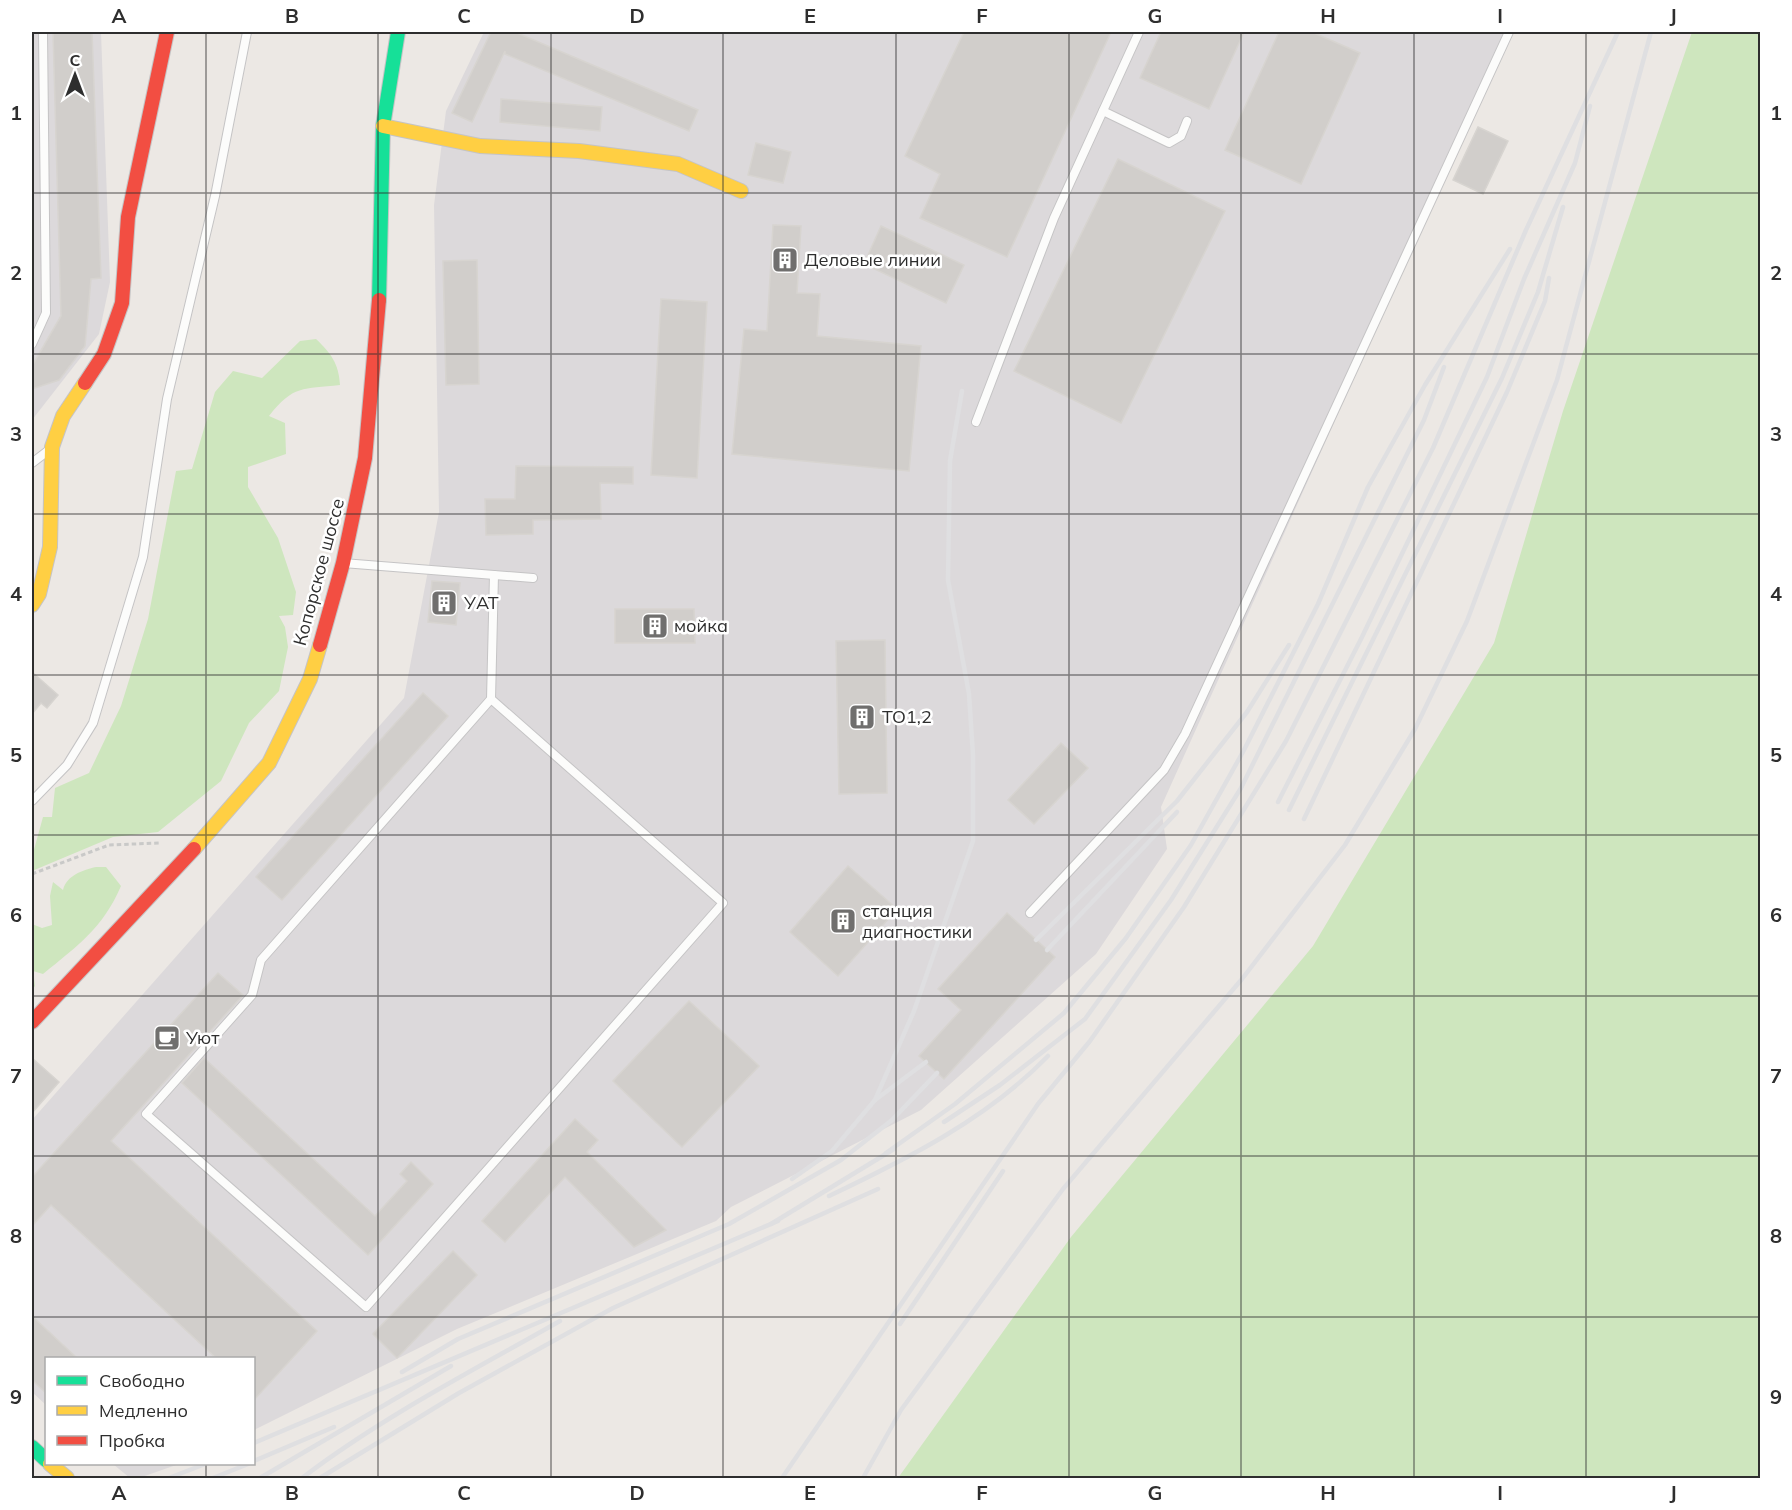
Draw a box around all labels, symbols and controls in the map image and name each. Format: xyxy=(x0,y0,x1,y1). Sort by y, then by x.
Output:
text: A xyxy=(112,3,127,28)
text: B xyxy=(285,3,299,28)
text: C xyxy=(457,3,471,28)
text: D xyxy=(629,3,645,28)
text: E xyxy=(804,3,816,28)
text: F xyxy=(976,3,988,28)
text: G xyxy=(1148,3,1162,28)
text: H xyxy=(1320,3,1336,28)
text: I xyxy=(1497,3,1503,28)
text: J xyxy=(1669,3,1677,28)
north arrow xyxy=(45,45,105,105)
text: С xyxy=(70,50,81,70)
text: 1 xyxy=(10,100,22,125)
text: 1 xyxy=(1770,100,1782,125)
building icon: Деловые линии xyxy=(770,245,800,275)
place label: Деловые линии xyxy=(804,248,941,271)
text: 2 xyxy=(10,260,22,285)
text: 2 xyxy=(1770,260,1782,285)
text: 3 xyxy=(10,421,22,446)
text: 3 xyxy=(1770,421,1782,446)
street label: Копорское шоссе xyxy=(288,496,349,648)
text: 4 xyxy=(10,581,22,606)
text: 4 xyxy=(1770,581,1782,606)
building icon: УАТ xyxy=(429,588,459,618)
place label: УАТ xyxy=(463,591,499,614)
building icon: мойка xyxy=(640,611,670,641)
place label: мойка xyxy=(674,614,728,637)
building icon: ТО1,2 xyxy=(847,702,877,732)
place label: ТО1,2 xyxy=(882,705,932,728)
text: 5 xyxy=(10,742,22,767)
text: 5 xyxy=(1770,742,1782,767)
place label: станция диагностики xyxy=(862,899,972,943)
text: 6 xyxy=(10,902,22,927)
text: 6 xyxy=(1770,902,1782,927)
building icon: станция диагностики xyxy=(828,906,858,936)
cafe icon: Уют xyxy=(152,1023,182,1053)
place label: Уют xyxy=(185,1026,220,1049)
text: 7 xyxy=(10,1063,22,1088)
text: 7 xyxy=(1770,1063,1782,1088)
text: 8 xyxy=(10,1223,22,1248)
text: 8 xyxy=(1770,1223,1782,1248)
legend xyxy=(45,1357,255,1465)
text: Свободно xyxy=(99,1369,185,1392)
text: 9 xyxy=(10,1384,22,1409)
text: 9 xyxy=(1770,1384,1782,1409)
text: Медленно xyxy=(99,1399,188,1422)
text: Пробка xyxy=(99,1429,165,1452)
text: A xyxy=(112,1480,127,1505)
text: B xyxy=(285,1480,299,1505)
text: C xyxy=(457,1480,471,1505)
text: D xyxy=(629,1480,645,1505)
text: E xyxy=(804,1480,816,1505)
text: F xyxy=(976,1480,988,1505)
text: G xyxy=(1148,1480,1162,1505)
text: H xyxy=(1320,1480,1336,1505)
text: I xyxy=(1497,1480,1503,1505)
text: J xyxy=(1669,1480,1677,1505)

